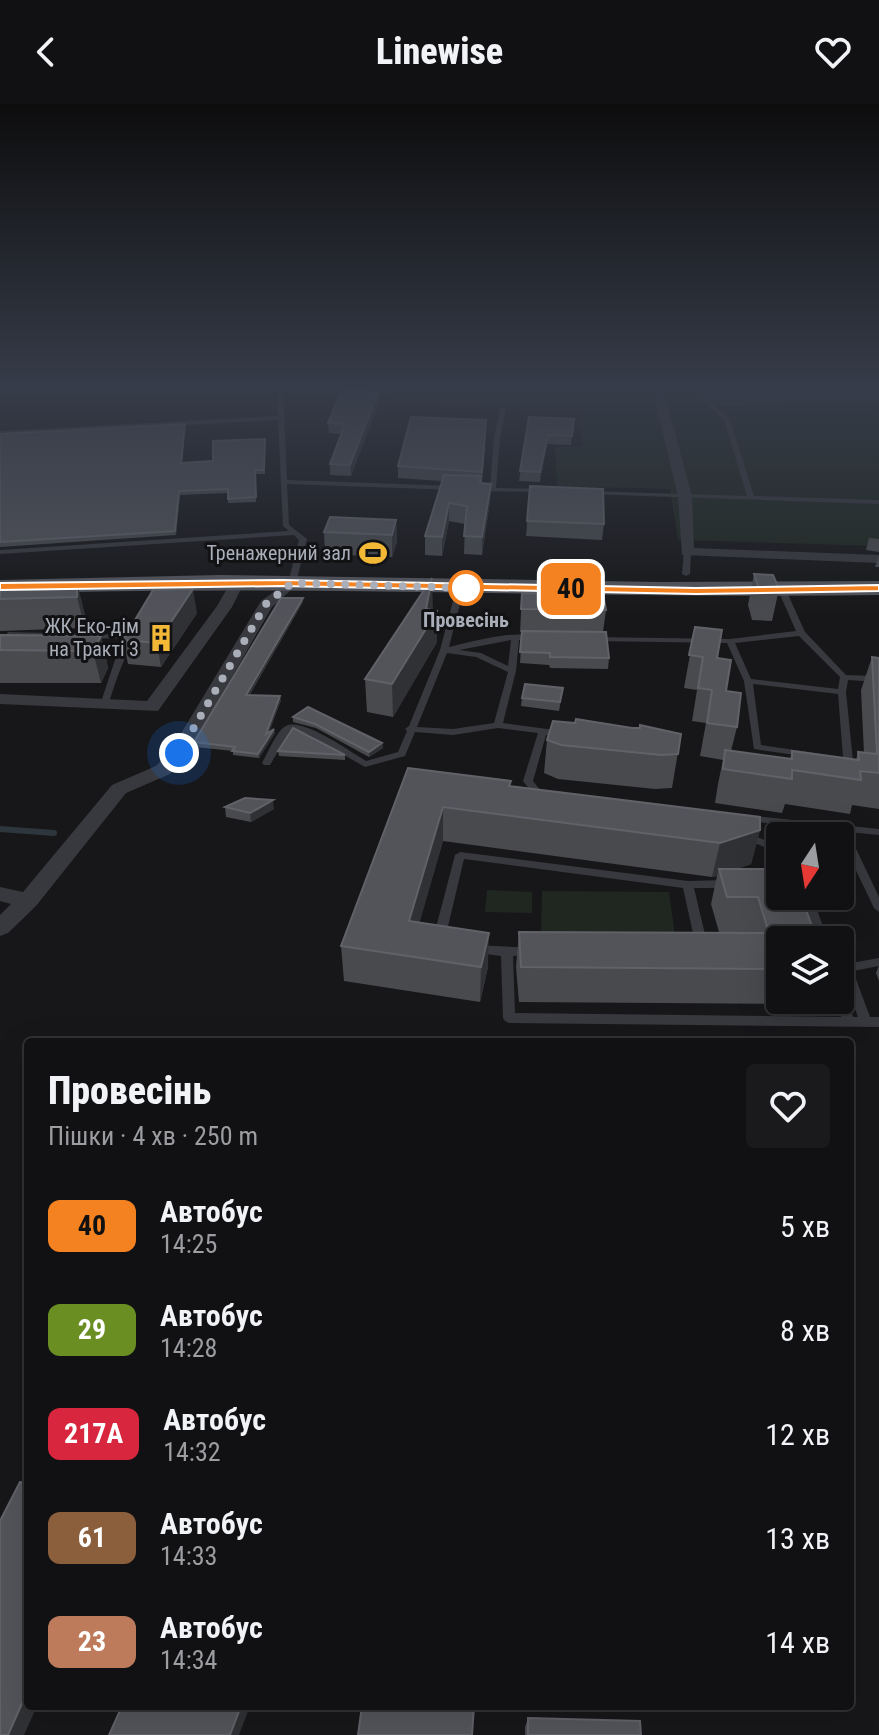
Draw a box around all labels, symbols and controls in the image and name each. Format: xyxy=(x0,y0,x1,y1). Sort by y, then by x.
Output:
icon: back xyxy=(24,30,68,74)
icon: heart xyxy=(811,30,855,74)
text: Linewise xyxy=(376,31,503,73)
sports icon: Тренажерний зал xyxy=(358,538,388,568)
place label: Тренажерний зал xyxy=(207,541,351,565)
line badge: 40 xyxy=(535,563,607,615)
marker: Провесінь xyxy=(449,571,483,605)
text: 40 xyxy=(557,572,585,605)
place label: Провесінь xyxy=(423,608,509,632)
place label: ЖК Еко-дім на Тракті 3 xyxy=(45,614,139,661)
building icon: ЖК Еко-дім на Тракті 3 xyxy=(146,623,176,653)
your location xyxy=(159,733,199,773)
north arrow xyxy=(766,822,854,910)
map controls xyxy=(766,822,854,1014)
button: layers xyxy=(766,926,854,1014)
button: heart xyxy=(746,1064,830,1148)
text: Провесінь xyxy=(48,1069,211,1113)
text: Пішки · 4 хв · 250 m xyxy=(48,1121,258,1151)
text: Автобус xyxy=(160,1194,263,1229)
text: 40 xyxy=(78,1209,106,1242)
text: 5 хв xyxy=(780,1209,830,1244)
text: 14:25 xyxy=(160,1229,217,1259)
text: Автобус xyxy=(160,1298,263,1333)
text: 29 xyxy=(78,1313,106,1346)
text: 8 хв xyxy=(780,1313,830,1348)
text: 14:28 xyxy=(160,1333,217,1363)
text: Автобус xyxy=(163,1402,266,1437)
text: 217A xyxy=(64,1417,123,1450)
text: 12 хв xyxy=(765,1417,830,1452)
text: 14:32 xyxy=(163,1437,221,1467)
text: Автобус xyxy=(160,1506,263,1541)
text: 61 xyxy=(78,1521,106,1554)
text: 13 хв xyxy=(765,1521,830,1556)
text: 14:33 xyxy=(160,1541,217,1571)
text: Автобус xyxy=(160,1610,263,1645)
text: 23 xyxy=(78,1625,106,1658)
text: 14 хв xyxy=(765,1625,830,1660)
text: 14:34 xyxy=(160,1645,217,1675)

